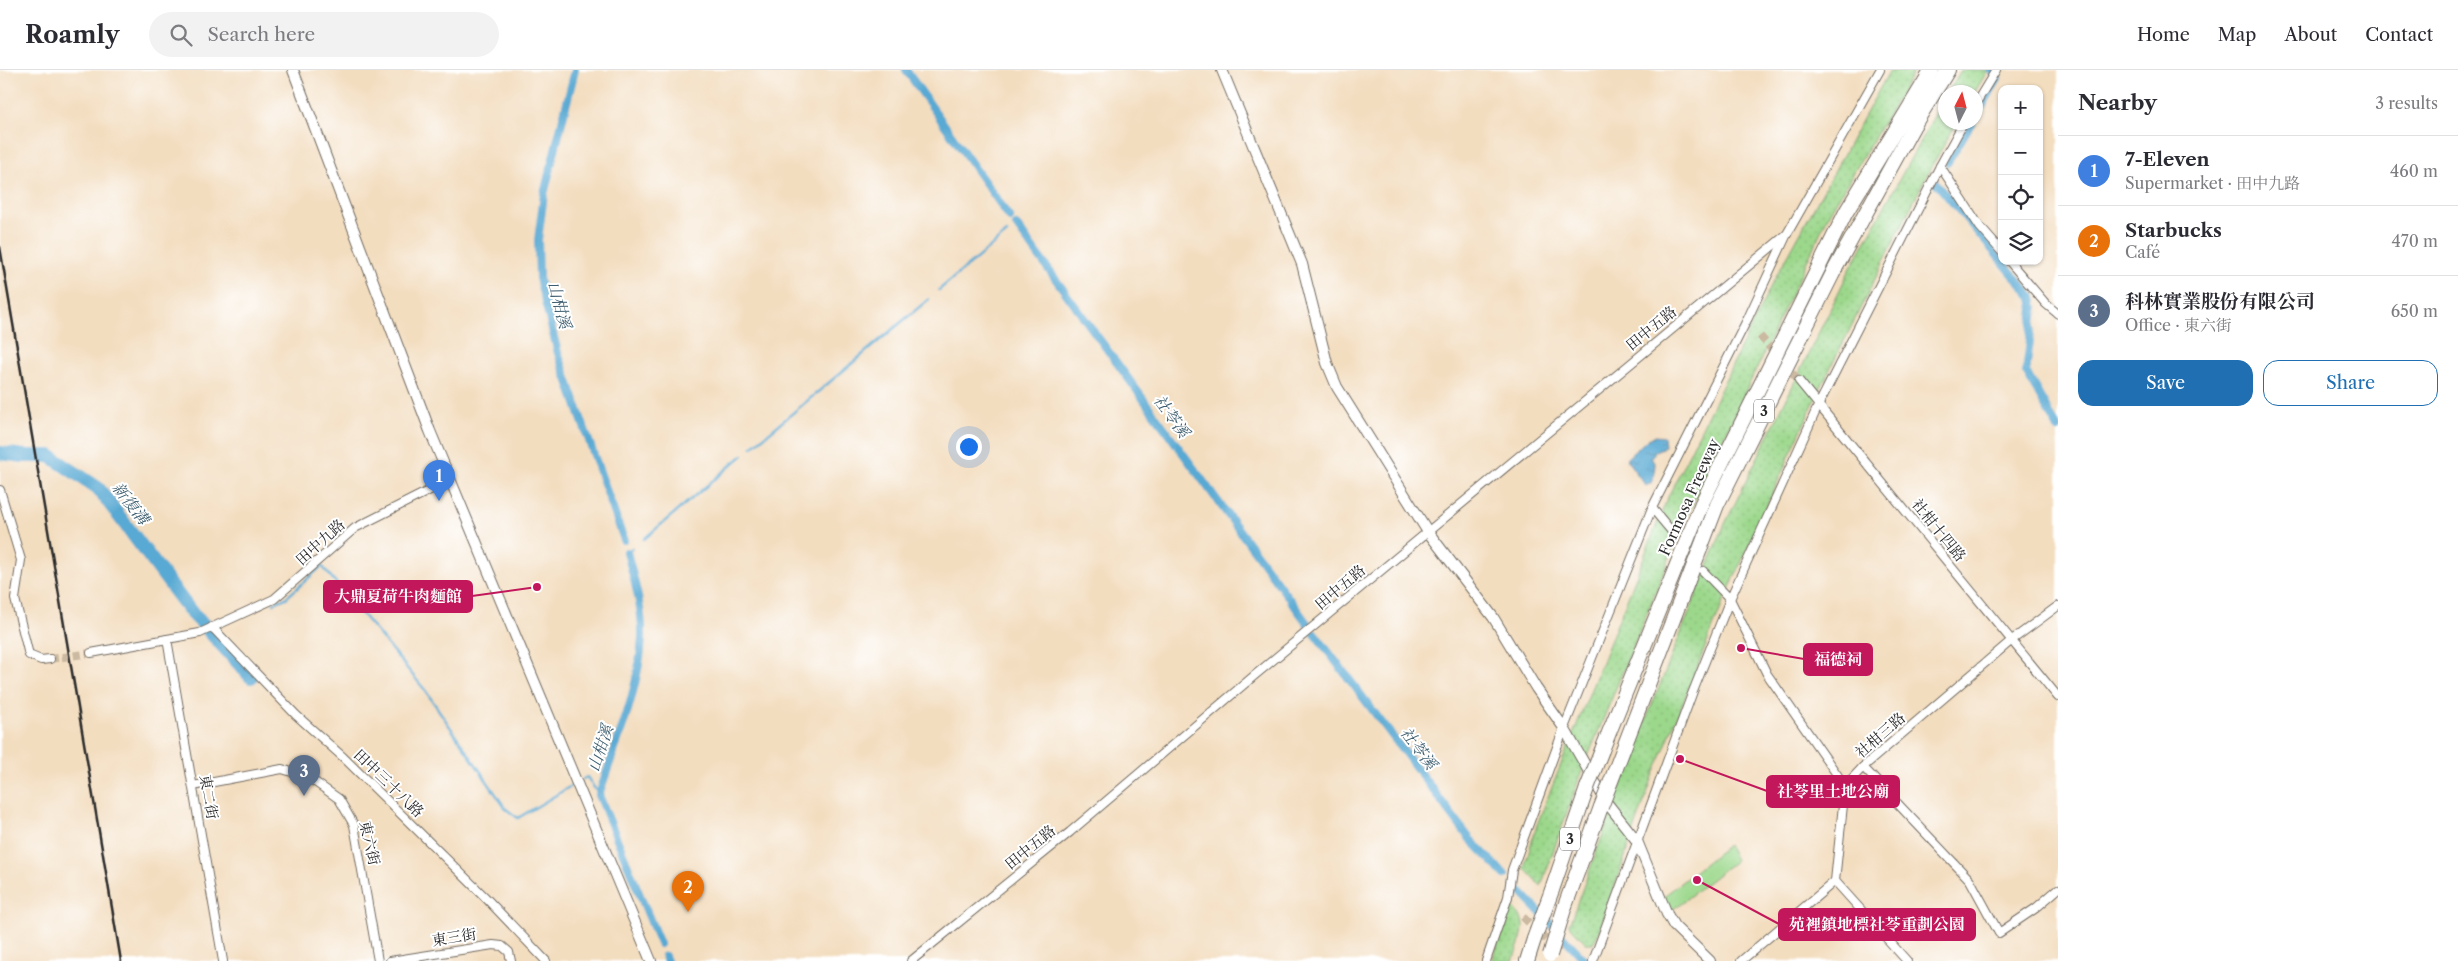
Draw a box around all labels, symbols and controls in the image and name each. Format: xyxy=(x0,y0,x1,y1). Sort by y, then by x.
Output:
search box xyxy=(149,12,499,57)
text: Roamly xyxy=(25,20,119,49)
icon: search xyxy=(167,21,195,49)
text: Search here xyxy=(207,23,315,46)
text: Home xyxy=(2137,24,2190,46)
text: Map xyxy=(2218,24,2256,46)
text: About xyxy=(2284,24,2337,46)
text: Contact xyxy=(2365,24,2433,46)
north arrow xyxy=(1938,85,1983,130)
map controls xyxy=(1998,85,2043,265)
button: + xyxy=(1998,85,2043,130)
text: Nearby xyxy=(2078,90,2157,115)
text: 3 results xyxy=(2375,93,2438,113)
button: − xyxy=(1998,130,2043,175)
text: 7-Eleven xyxy=(2125,148,2210,171)
text: 1 xyxy=(2090,161,2098,181)
text: 460 m xyxy=(2390,161,2438,181)
text: Supermarket · 田中九路 xyxy=(2125,173,2300,193)
button: locate xyxy=(1998,175,2043,220)
text: Starbucks xyxy=(2125,219,2222,242)
button: layers xyxy=(1998,220,2043,265)
text: 2 xyxy=(2089,231,2099,251)
text: 470 m xyxy=(2392,231,2438,251)
text: Café xyxy=(2125,242,2160,262)
water label: 山柑溪 xyxy=(544,279,576,333)
text: 科林實業股份有限公司 xyxy=(2125,290,2315,313)
text: 3 xyxy=(2089,301,2099,321)
text: 650 m xyxy=(2391,301,2438,321)
street label: 田中五路 xyxy=(1622,302,1680,354)
text: Office · 東六街 xyxy=(2125,315,2232,335)
button: Save xyxy=(2078,360,2253,406)
button: Share xyxy=(2263,360,2438,406)
water label: 社苓溪 xyxy=(1150,391,1195,443)
road number: 3 xyxy=(1754,400,1774,422)
your location xyxy=(956,434,982,460)
street label: Formosa Freeway xyxy=(1655,435,1724,559)
pin: 1 xyxy=(423,460,455,501)
water label: 新復溝 xyxy=(108,478,155,530)
street label: 社柑十四路 xyxy=(1908,495,1970,565)
street label: 田中九路 xyxy=(291,515,349,569)
street label: 田中五路 xyxy=(1311,560,1369,614)
callout: 大鼎夏荷牛肉麵館 xyxy=(324,581,472,612)
text: 大鼎夏荷牛肉麵館 xyxy=(334,586,462,606)
callout: 福德祠 xyxy=(1804,644,1872,675)
text: 福德祠 xyxy=(1814,649,1862,669)
street label: 社柑三路 xyxy=(1851,708,1909,762)
water label: 山柑溪 xyxy=(583,720,618,774)
water label: 社苓溪 xyxy=(1397,723,1443,775)
street label: 田中三十八路 xyxy=(350,745,428,821)
pin: 3 xyxy=(288,755,320,796)
street label: 東二街 xyxy=(196,773,222,821)
callout: 社苓里土地公廟 xyxy=(1767,776,1899,807)
text: 社苓里土地公廟 xyxy=(1777,781,1889,801)
street label: 東六街 xyxy=(356,819,384,867)
street label: 田中五路 xyxy=(1001,821,1059,873)
road number: 3 xyxy=(1560,828,1580,851)
pin: 2 xyxy=(672,871,704,912)
callout: 苑裡鎮地標社苓重劃公園 xyxy=(1779,909,1975,940)
text: 苑裡鎮地標社苓重劃公園 xyxy=(1789,914,1965,934)
street label: 東三街 xyxy=(430,924,478,950)

